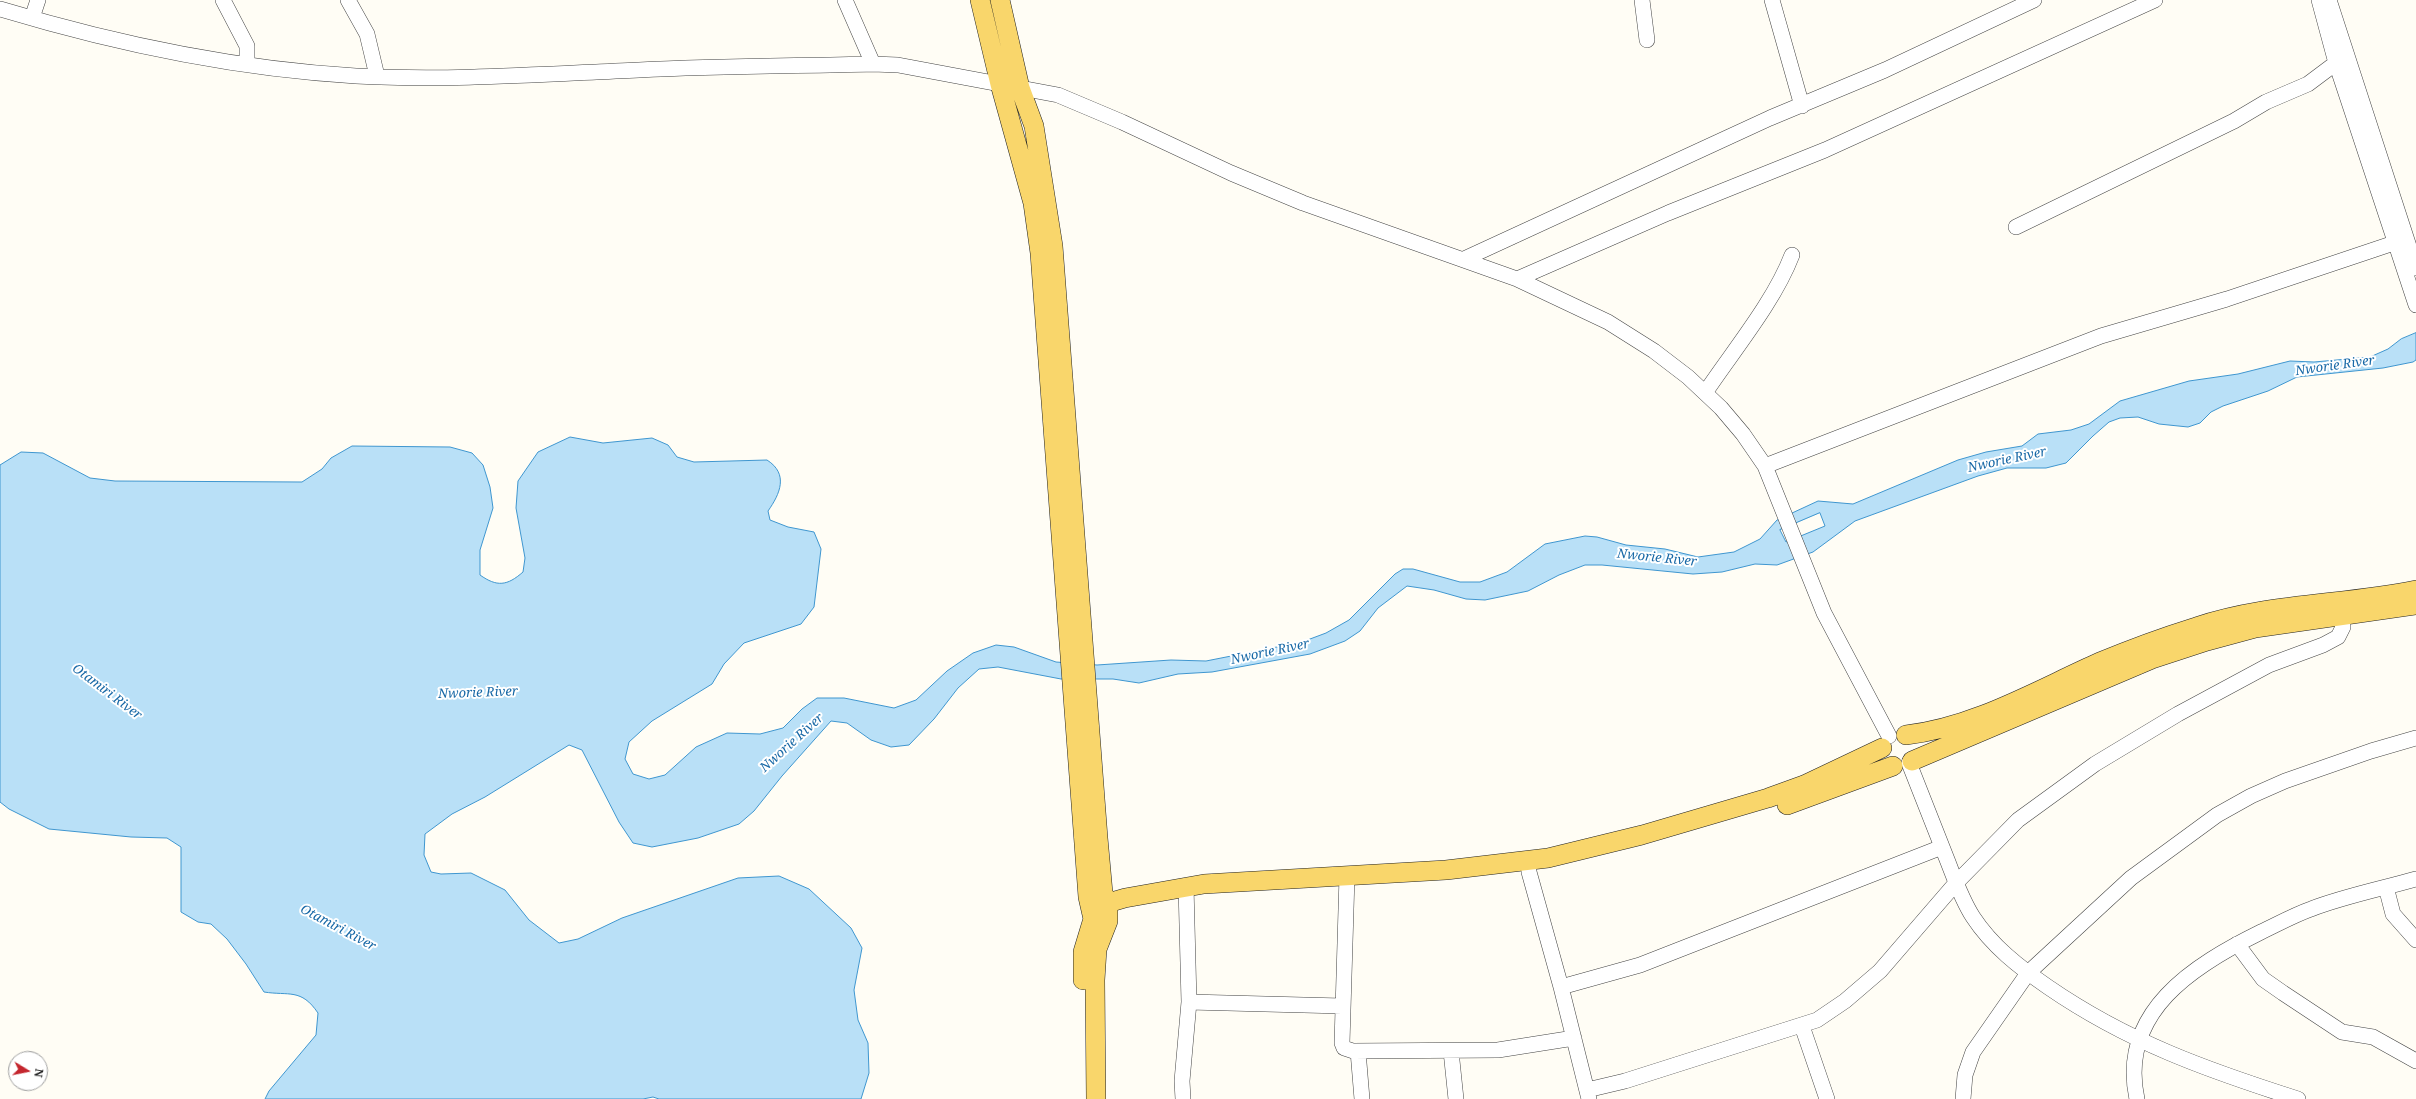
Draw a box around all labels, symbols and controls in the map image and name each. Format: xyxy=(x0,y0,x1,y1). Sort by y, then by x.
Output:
water label: Nworie River xyxy=(2294,353,2376,379)
water label: Nworie River xyxy=(1966,444,2048,476)
water label: Nworie River xyxy=(1616,546,1698,570)
water label: Nworie River xyxy=(1229,636,1311,668)
water label: Otamiri River xyxy=(69,661,145,723)
water label: Nworie River xyxy=(438,684,518,702)
water label: Nworie River xyxy=(757,710,827,776)
water label: Otamiri River xyxy=(298,902,378,954)
north arrow xyxy=(8,1051,48,1091)
text: N xyxy=(31,1067,47,1079)

